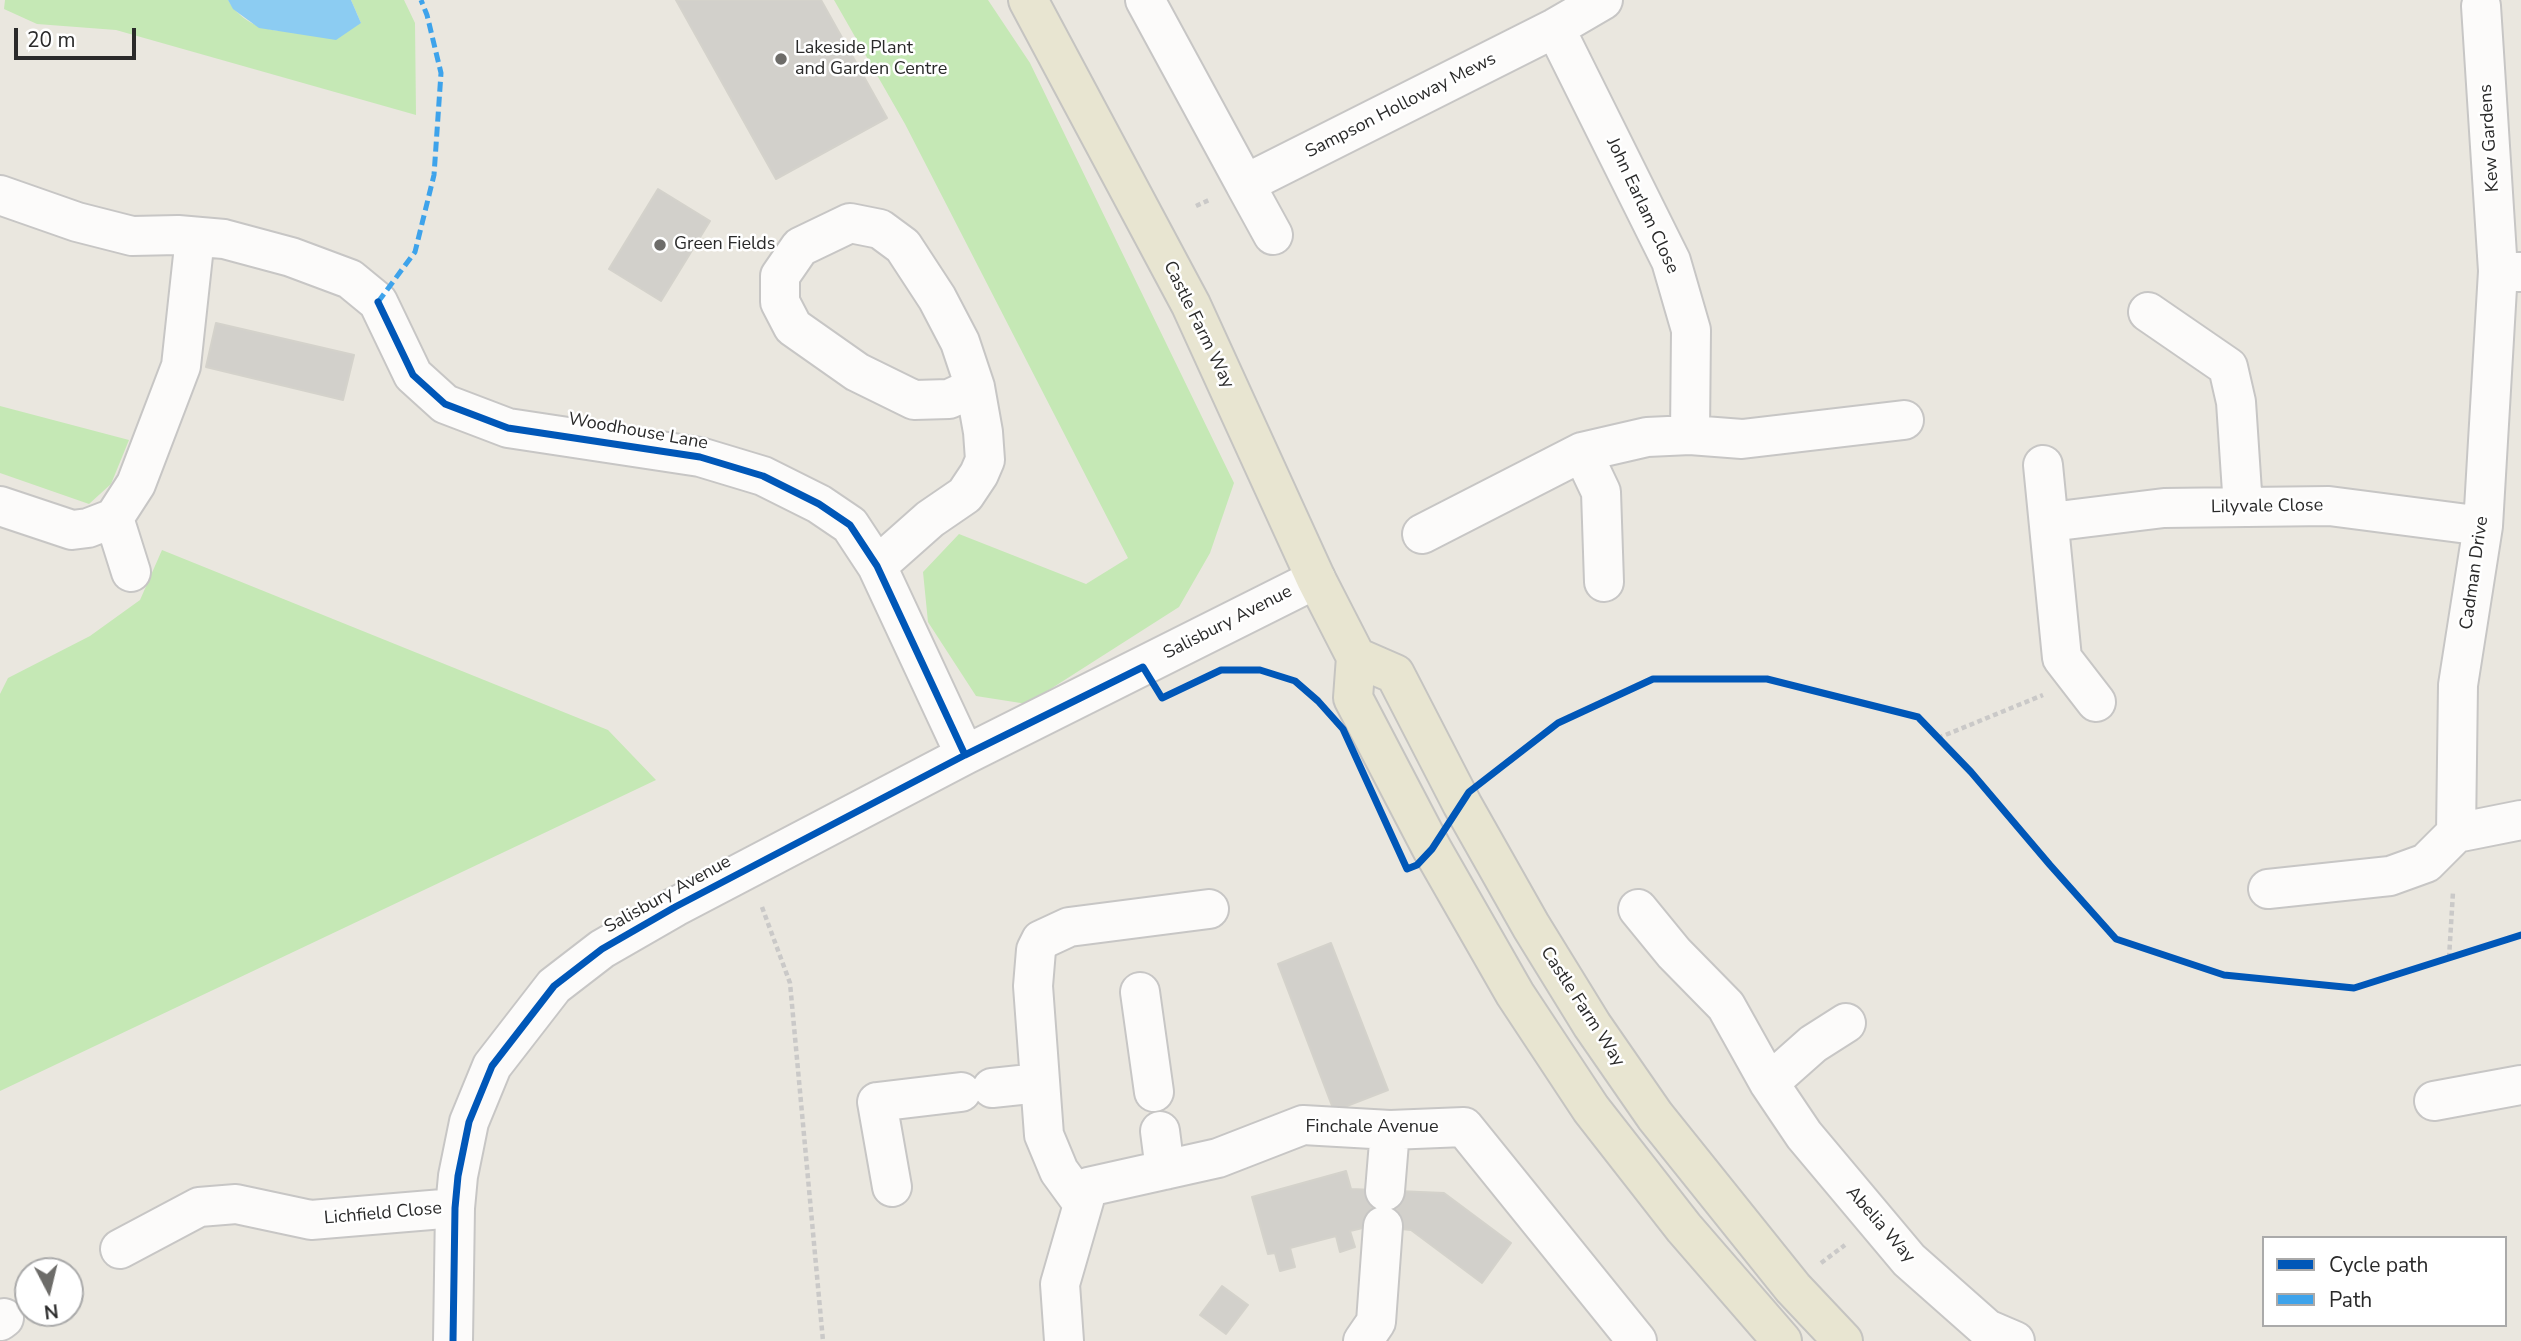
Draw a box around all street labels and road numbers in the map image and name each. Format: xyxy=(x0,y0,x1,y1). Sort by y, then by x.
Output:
street label: Sampson Holloway Mews xyxy=(1302,48,1500,164)
street label: Kew Gardens xyxy=(2475,83,2505,193)
street label: John Earlam Close xyxy=(1601,134,1683,278)
street label: Castle Farm Way xyxy=(1158,258,1238,392)
street label: Woodhouse Lane xyxy=(566,409,710,455)
street label: Lilyvale Close xyxy=(2211,495,2323,519)
street label: Cadman Drive xyxy=(2456,515,2494,631)
street label: Salisbury Avenue xyxy=(1160,581,1296,665)
street label: Salisbury Avenue xyxy=(601,851,735,939)
street label: Castle Farm Way xyxy=(1535,943,1629,1071)
street label: Finchale Avenue xyxy=(1305,1117,1439,1139)
street label: Abelia Way xyxy=(1841,1182,1919,1268)
street label: Lichfield Close xyxy=(323,1198,443,1230)

